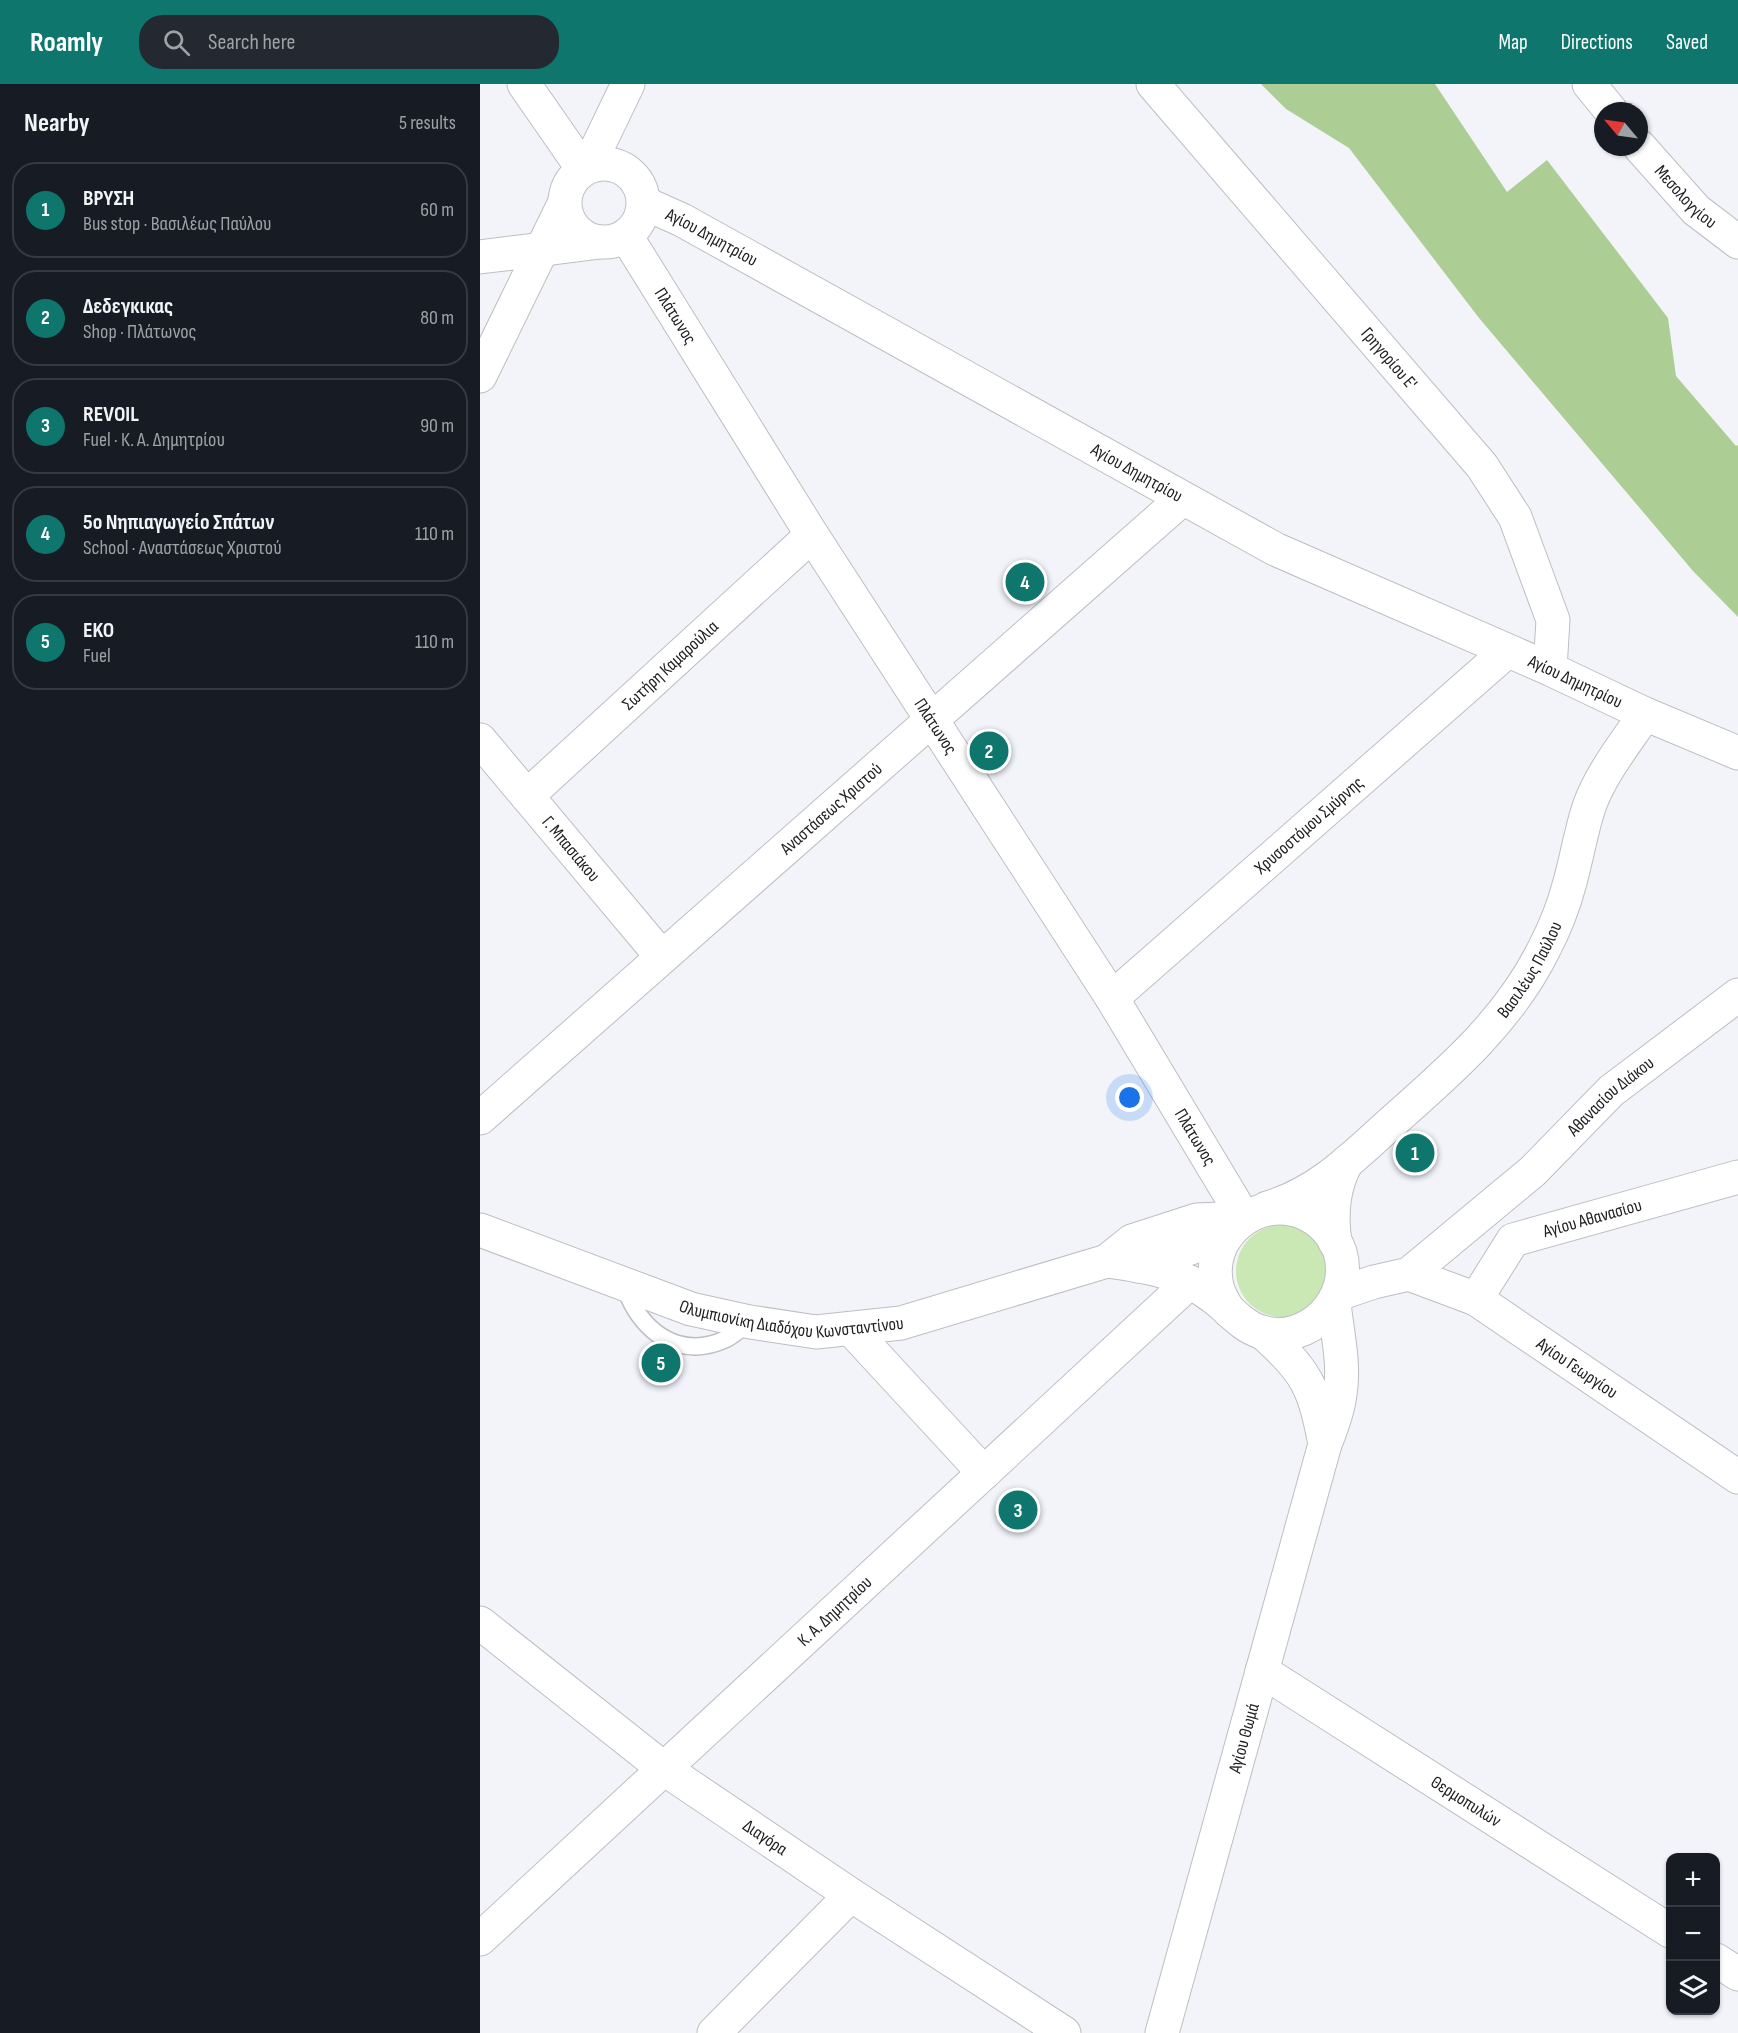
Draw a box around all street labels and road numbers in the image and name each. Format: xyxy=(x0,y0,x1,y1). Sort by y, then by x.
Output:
street label: Μεσολογγίου xyxy=(1650,161,1721,233)
street label: Αγίου Δημητρίου xyxy=(662,204,761,271)
street label: Πλάτωνος xyxy=(650,284,701,348)
street label: Γρηγορίου Ε' xyxy=(1356,323,1421,394)
street label: Αγίου Δημητρίου xyxy=(1086,439,1186,507)
street label: Σωτήρη Καμαρούλια xyxy=(618,616,723,715)
street label: Αγίου Δημητρίου xyxy=(1524,650,1626,713)
street label: Πλάτωνος xyxy=(910,695,961,758)
street label: Αναστάσεως Χριστού xyxy=(775,758,887,860)
street label: Χρυσοστόμου Σμύρνης xyxy=(1250,772,1368,879)
street label: Γ. Μπασιάκου xyxy=(537,812,604,886)
street label: Βασιλέως Παύλου xyxy=(1493,919,1567,1022)
street label: Αθανασίου Διάκου xyxy=(1562,1052,1658,1141)
street label: Πλάτωνος xyxy=(1170,1105,1220,1170)
street label: Αγίου Αθανασίου xyxy=(1540,1194,1644,1242)
street label: Ολυμπιονίκη Διαδόχου Κωνσταντίνου xyxy=(676,1296,905,1343)
street label: Αγίου Γεωργίου xyxy=(1532,1333,1622,1403)
street label: Κ. Α. Δημητρίου xyxy=(793,1572,876,1651)
street label: Αγίου Θωμά xyxy=(1224,1701,1264,1776)
street label: Θερμοπυλών xyxy=(1427,1771,1505,1832)
street label: Διαγόρα xyxy=(739,1815,792,1860)

